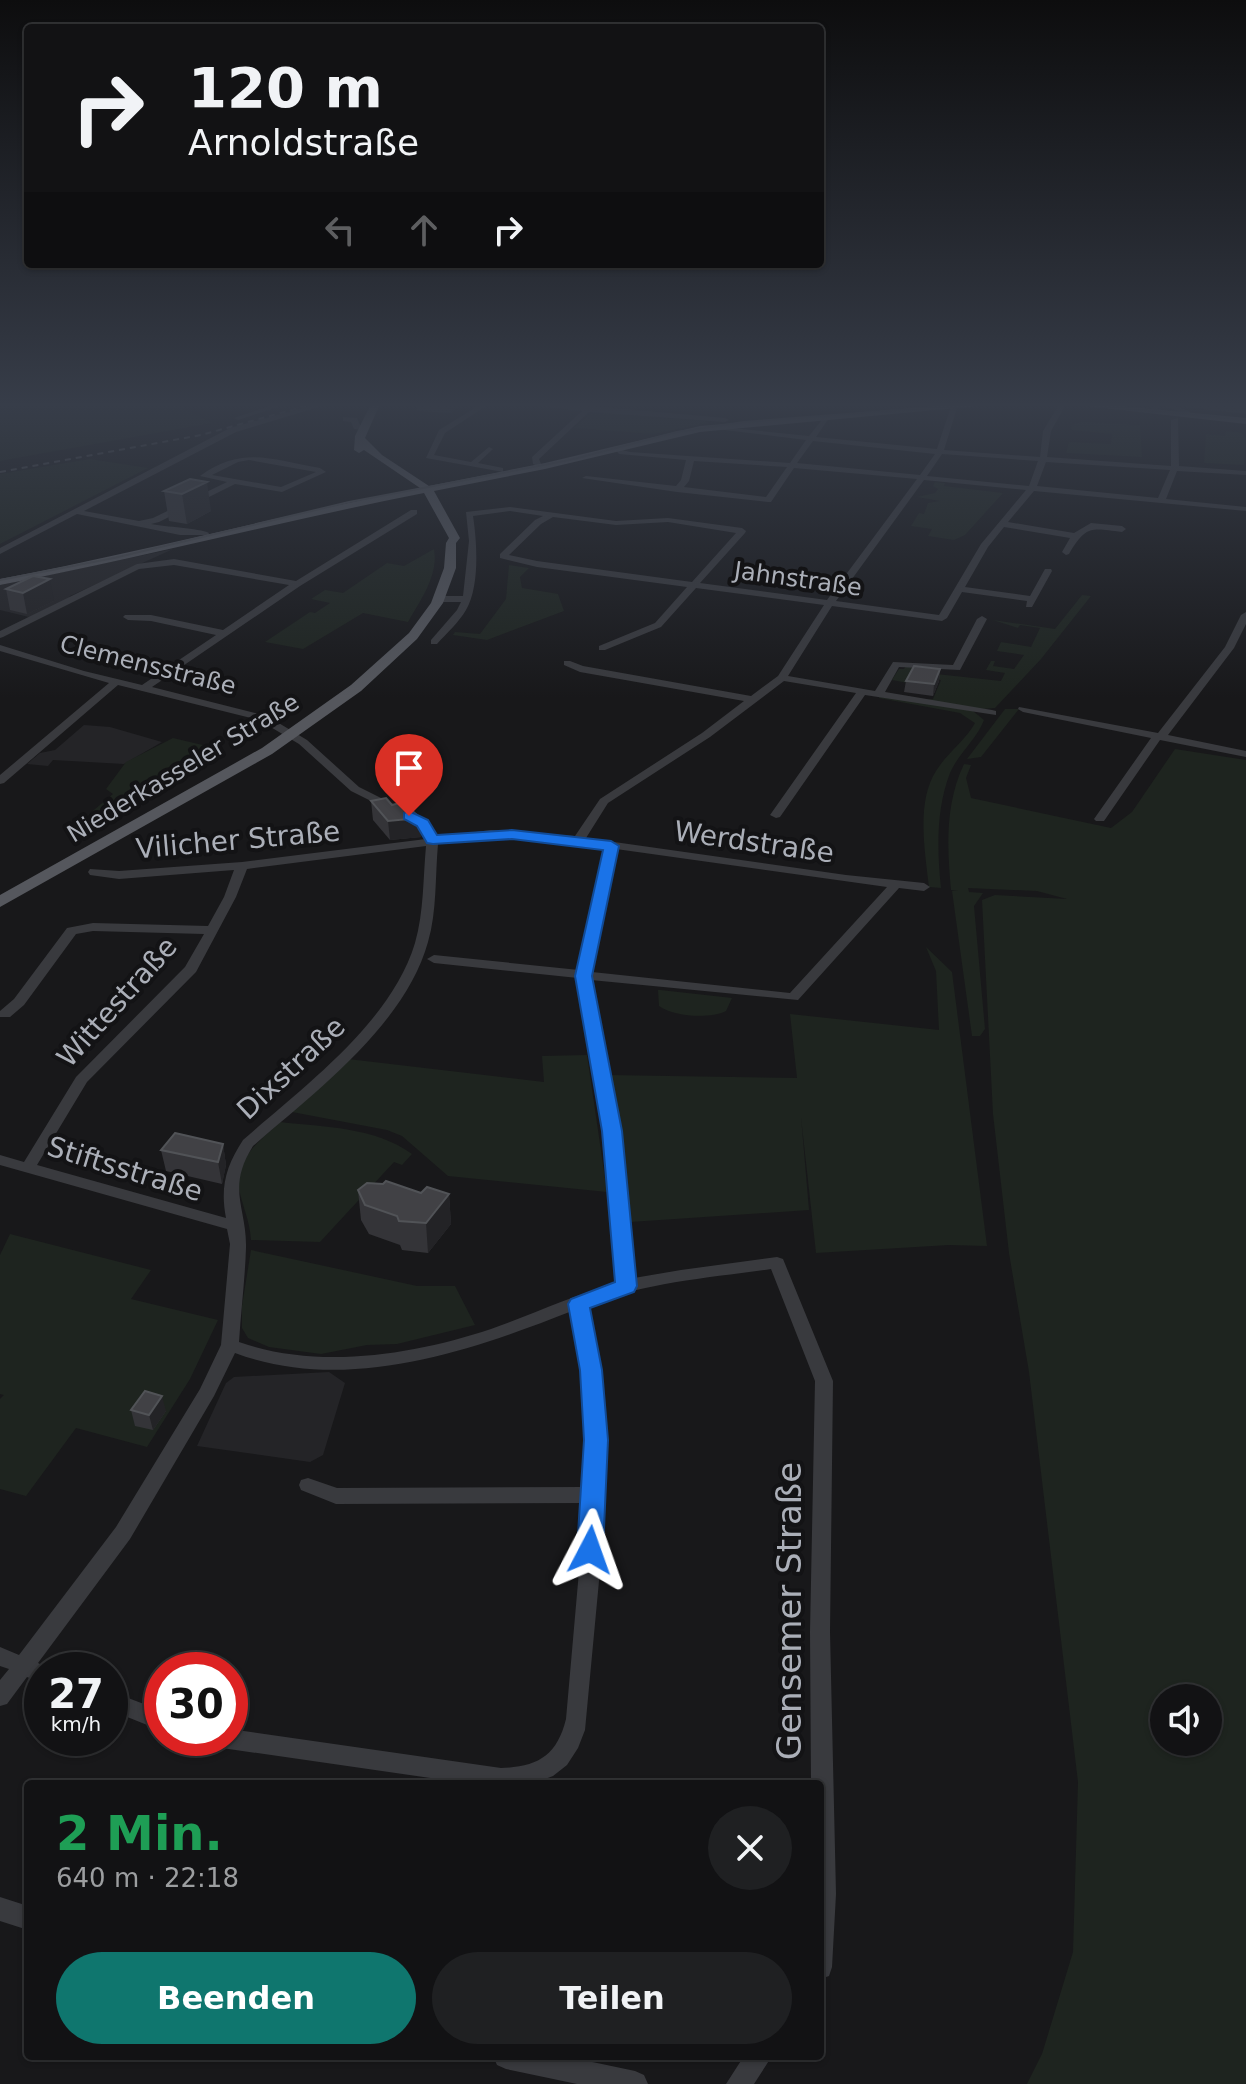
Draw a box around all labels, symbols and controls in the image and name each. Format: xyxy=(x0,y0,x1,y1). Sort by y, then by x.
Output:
text: 120 m xyxy=(188,55,383,120)
icon: right xyxy=(56,56,160,160)
text: Arnoldstraße xyxy=(188,122,419,163)
icon: left xyxy=(318,208,362,252)
icon: ahead xyxy=(402,208,446,252)
icon: right xyxy=(486,208,530,252)
street label: Jahnstraße xyxy=(730,556,864,602)
street label: Clemensstraße xyxy=(57,630,239,700)
street label: Niederkasseler Straße xyxy=(62,688,304,848)
pin xyxy=(375,734,443,816)
icon: arrive xyxy=(387,746,431,790)
street label: Werdstraße xyxy=(672,814,836,870)
street label: Vilicher Straße xyxy=(134,815,342,865)
street label: Wittestraße xyxy=(50,930,184,1074)
street label: Dixstraße xyxy=(230,1010,352,1126)
street label: Stiftsstraße xyxy=(43,1130,207,1208)
street label: Gensemer Straße xyxy=(769,1462,809,1760)
position arrow xyxy=(548,1508,632,1592)
speed limit sign: 30 xyxy=(144,1652,248,1756)
text: 27 xyxy=(48,1671,104,1717)
map controls xyxy=(1150,1684,1222,1756)
button: sound xyxy=(1150,1684,1222,1756)
text: km/h xyxy=(51,1712,101,1736)
text: 2 Min. xyxy=(56,1805,223,1861)
button: close xyxy=(708,1806,792,1890)
text: 640 m · 22:18 xyxy=(56,1863,239,1893)
button: Beenden xyxy=(56,1952,416,2044)
button: Teilen xyxy=(432,1952,792,2044)

